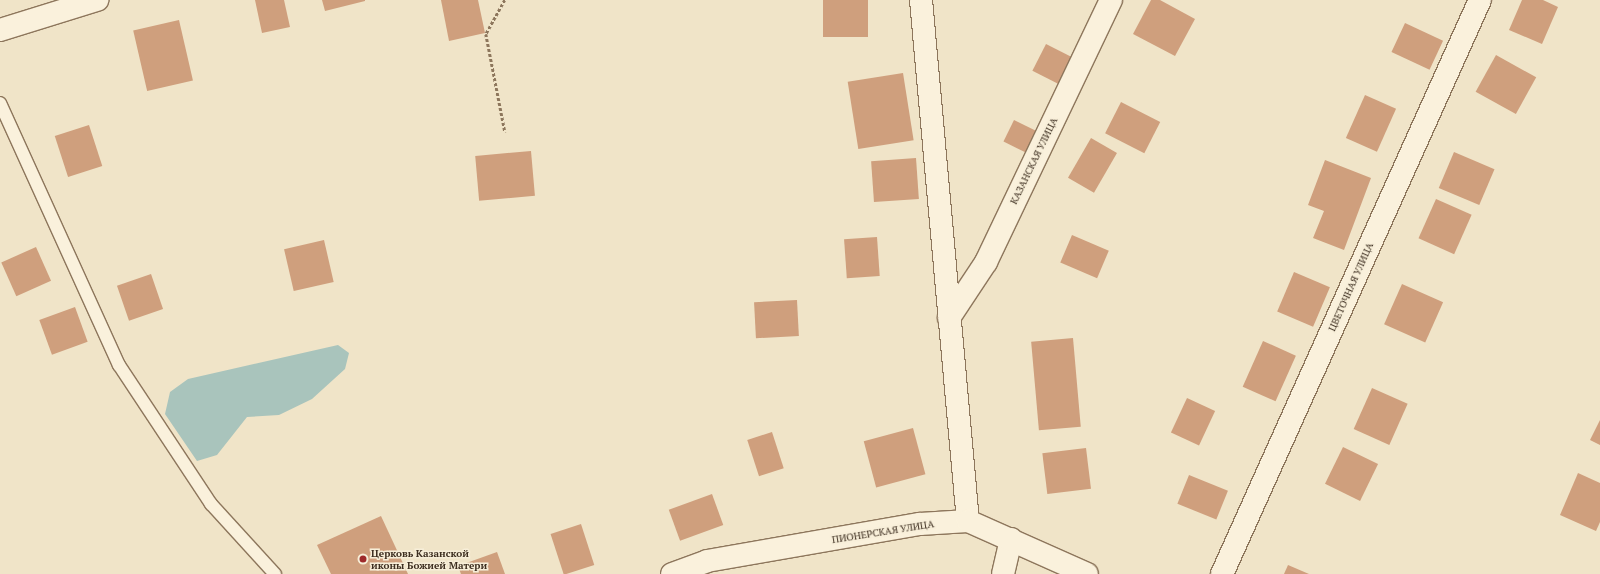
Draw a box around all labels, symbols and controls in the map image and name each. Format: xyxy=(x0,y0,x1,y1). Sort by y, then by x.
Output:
street label: КАЗАНСКАЯ УЛИЦА xyxy=(1008,116,1060,206)
street label: ЦВЕТОЧНАЯ УЛИЦА xyxy=(1326,241,1376,333)
street label: ПИОНЕРСКАЯ УЛИЦА xyxy=(831,518,935,546)
place label: Церковь Казанской иконы Божией Матери xyxy=(371,547,487,570)
marker: Церковь Казанской иконы Божией Матери xyxy=(358,554,368,564)

